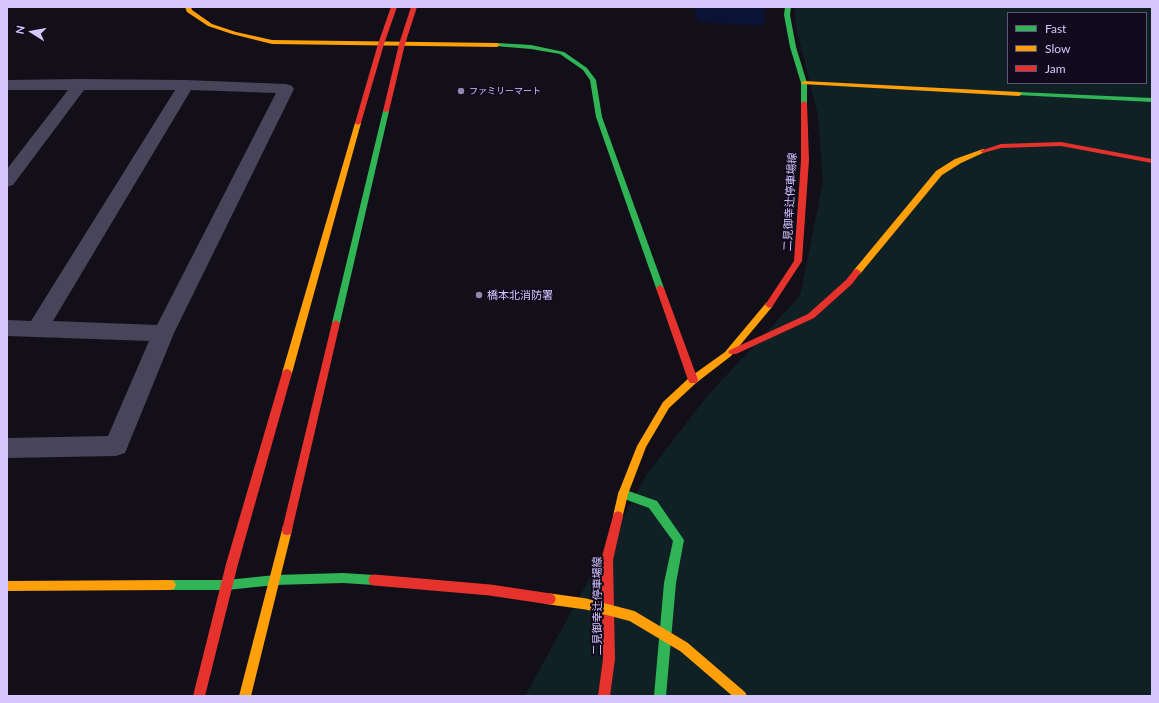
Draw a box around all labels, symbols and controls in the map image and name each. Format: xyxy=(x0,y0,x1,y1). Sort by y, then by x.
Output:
north arrow xyxy=(12,12,52,52)
legend xyxy=(1007,12,1147,84)
text: Fast xyxy=(1045,21,1066,36)
text: N xyxy=(13,24,27,35)
text: Slow xyxy=(1045,41,1070,56)
text: Jam xyxy=(1045,61,1066,76)
marker: ファミリーマート xyxy=(456,86,466,96)
place label: ファミリーマート xyxy=(469,86,541,96)
street label: 二見御幸辻停車場線 xyxy=(781,152,799,252)
place label: 橋本北消防署 xyxy=(487,288,553,302)
marker: 橋本北消防署 xyxy=(474,290,484,300)
street label: 二見御幸辻停車場線 xyxy=(590,557,604,655)

